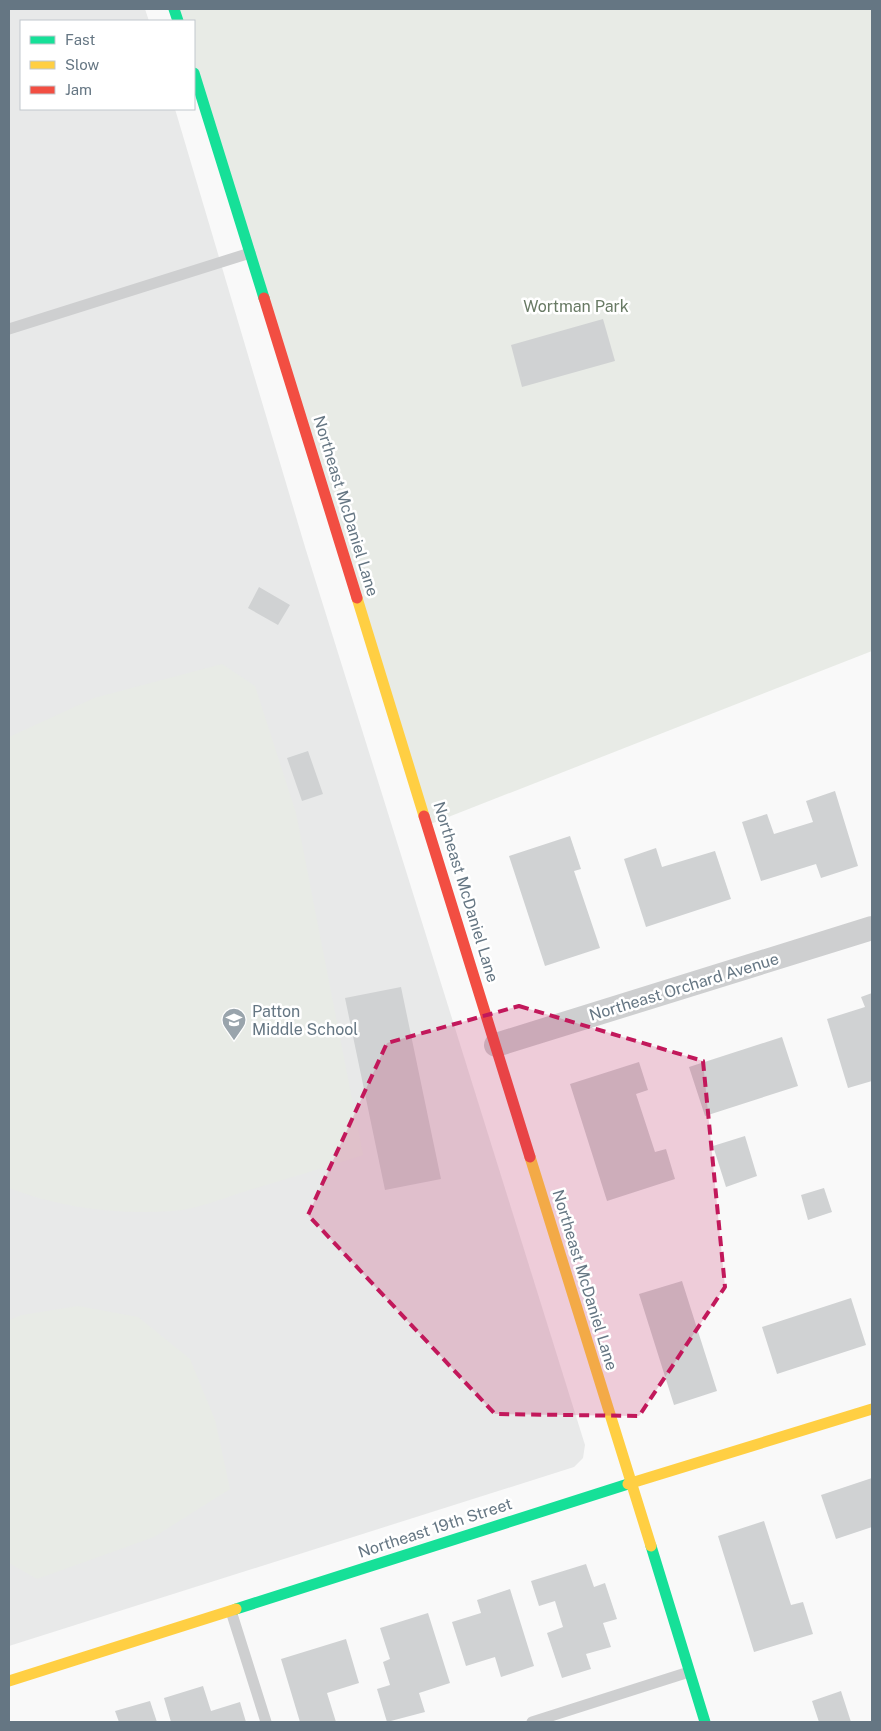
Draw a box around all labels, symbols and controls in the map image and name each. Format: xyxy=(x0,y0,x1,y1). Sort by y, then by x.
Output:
legend xyxy=(20,20,195,110)
text: Fast xyxy=(65,31,95,48)
text: Slow xyxy=(65,56,100,73)
text: Jam xyxy=(65,81,92,98)
park label: Wortman Park xyxy=(523,297,629,316)
street label: Northeast McDaniel Lane xyxy=(309,413,383,599)
street label: Northeast McDaniel Lane xyxy=(429,799,503,985)
street label: Northeast Orchard Avenue xyxy=(587,949,781,1025)
place label: Patton Middle School xyxy=(252,1002,358,1039)
school or university icon: Patton Middle School xyxy=(221,1007,247,1041)
street label: Northeast McDaniel Lane xyxy=(548,1187,622,1373)
street label: Northeast 19th Street xyxy=(356,1494,514,1562)

